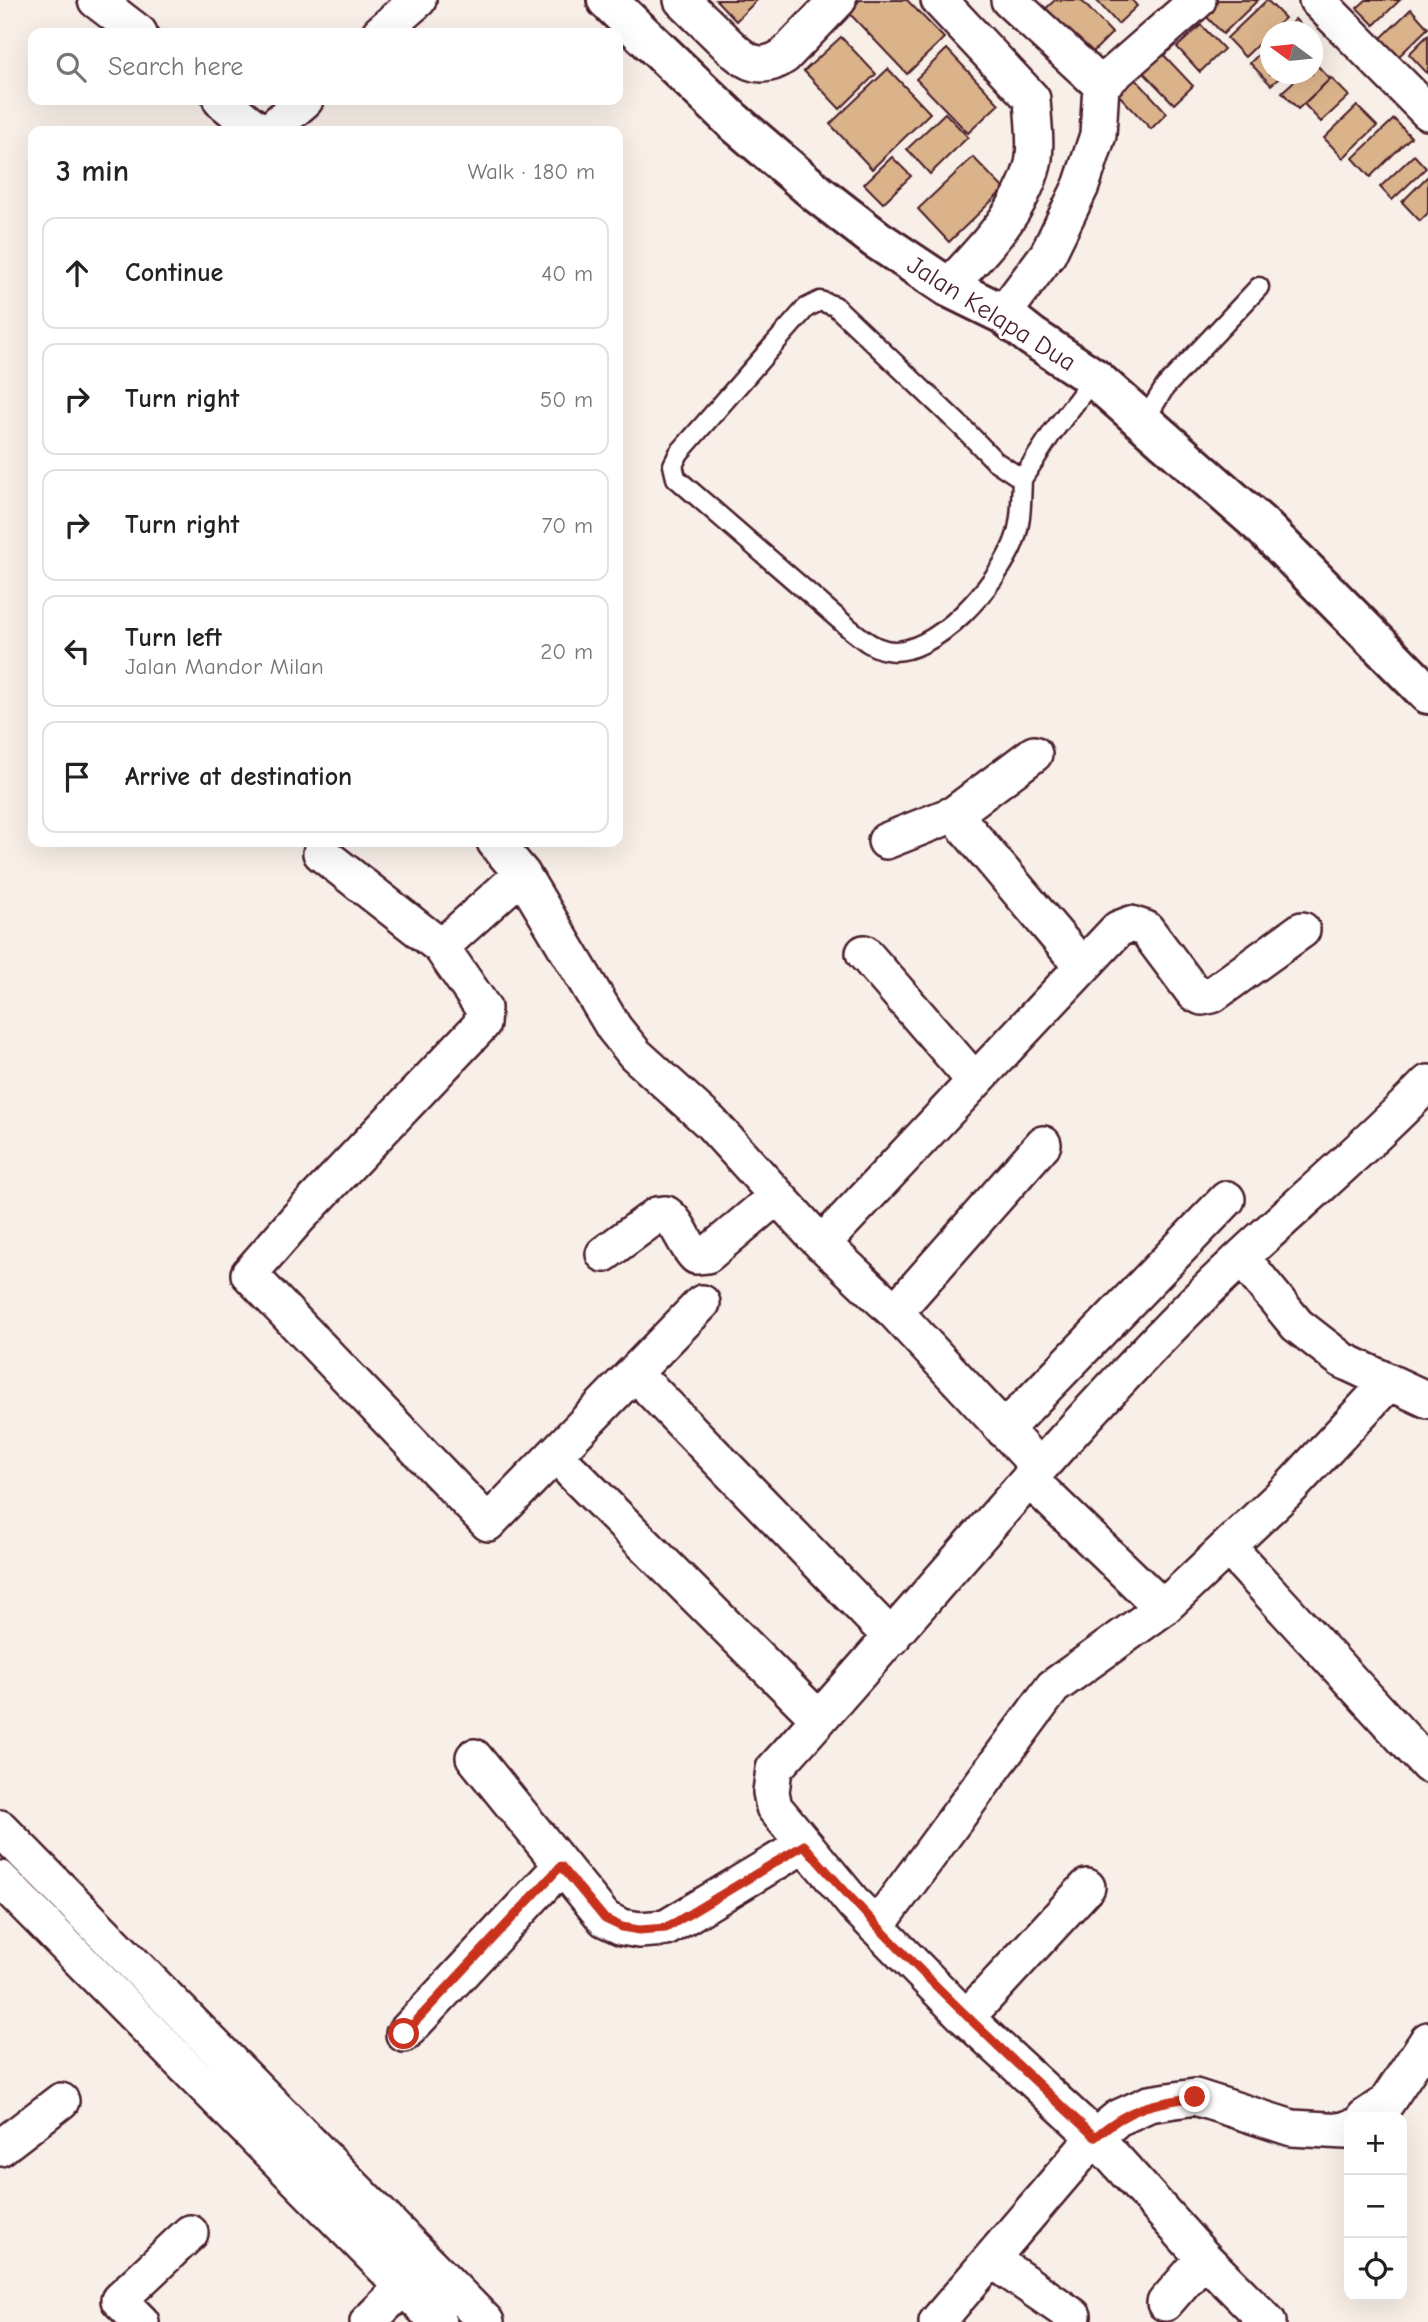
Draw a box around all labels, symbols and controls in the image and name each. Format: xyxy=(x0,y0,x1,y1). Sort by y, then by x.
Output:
north arrow xyxy=(1260,21,1323,84)
search box xyxy=(28,28,623,105)
icon: search xyxy=(52,48,90,86)
text: Search here xyxy=(108,52,243,82)
text: 3 min xyxy=(56,154,129,189)
text: Walk · 180 m xyxy=(468,158,595,185)
street label: Jalan Kelapa Dua xyxy=(902,250,1081,378)
icon: ahead xyxy=(58,254,96,292)
text: Continue xyxy=(125,258,223,288)
text: 40 m xyxy=(541,260,593,287)
icon: right xyxy=(58,380,96,418)
text: Turn right xyxy=(125,384,239,414)
text: 50 m xyxy=(540,386,593,413)
icon: right xyxy=(58,506,96,544)
text: Turn right xyxy=(125,510,239,540)
text: 70 m xyxy=(541,512,593,539)
text: Turn left xyxy=(125,623,222,653)
icon: left xyxy=(58,632,96,670)
text: 20 m xyxy=(540,638,593,665)
text: Jalan Mandor Milan xyxy=(125,653,324,680)
icon: arrive xyxy=(58,758,96,796)
text: Arrive at destination xyxy=(125,762,352,792)
route start xyxy=(388,2018,419,2049)
route end xyxy=(1179,2081,1210,2112)
map controls xyxy=(1344,2112,1407,2301)
button: + xyxy=(1344,2112,1407,2175)
button: − xyxy=(1344,2175,1407,2238)
button: locate xyxy=(1344,2238,1407,2301)

